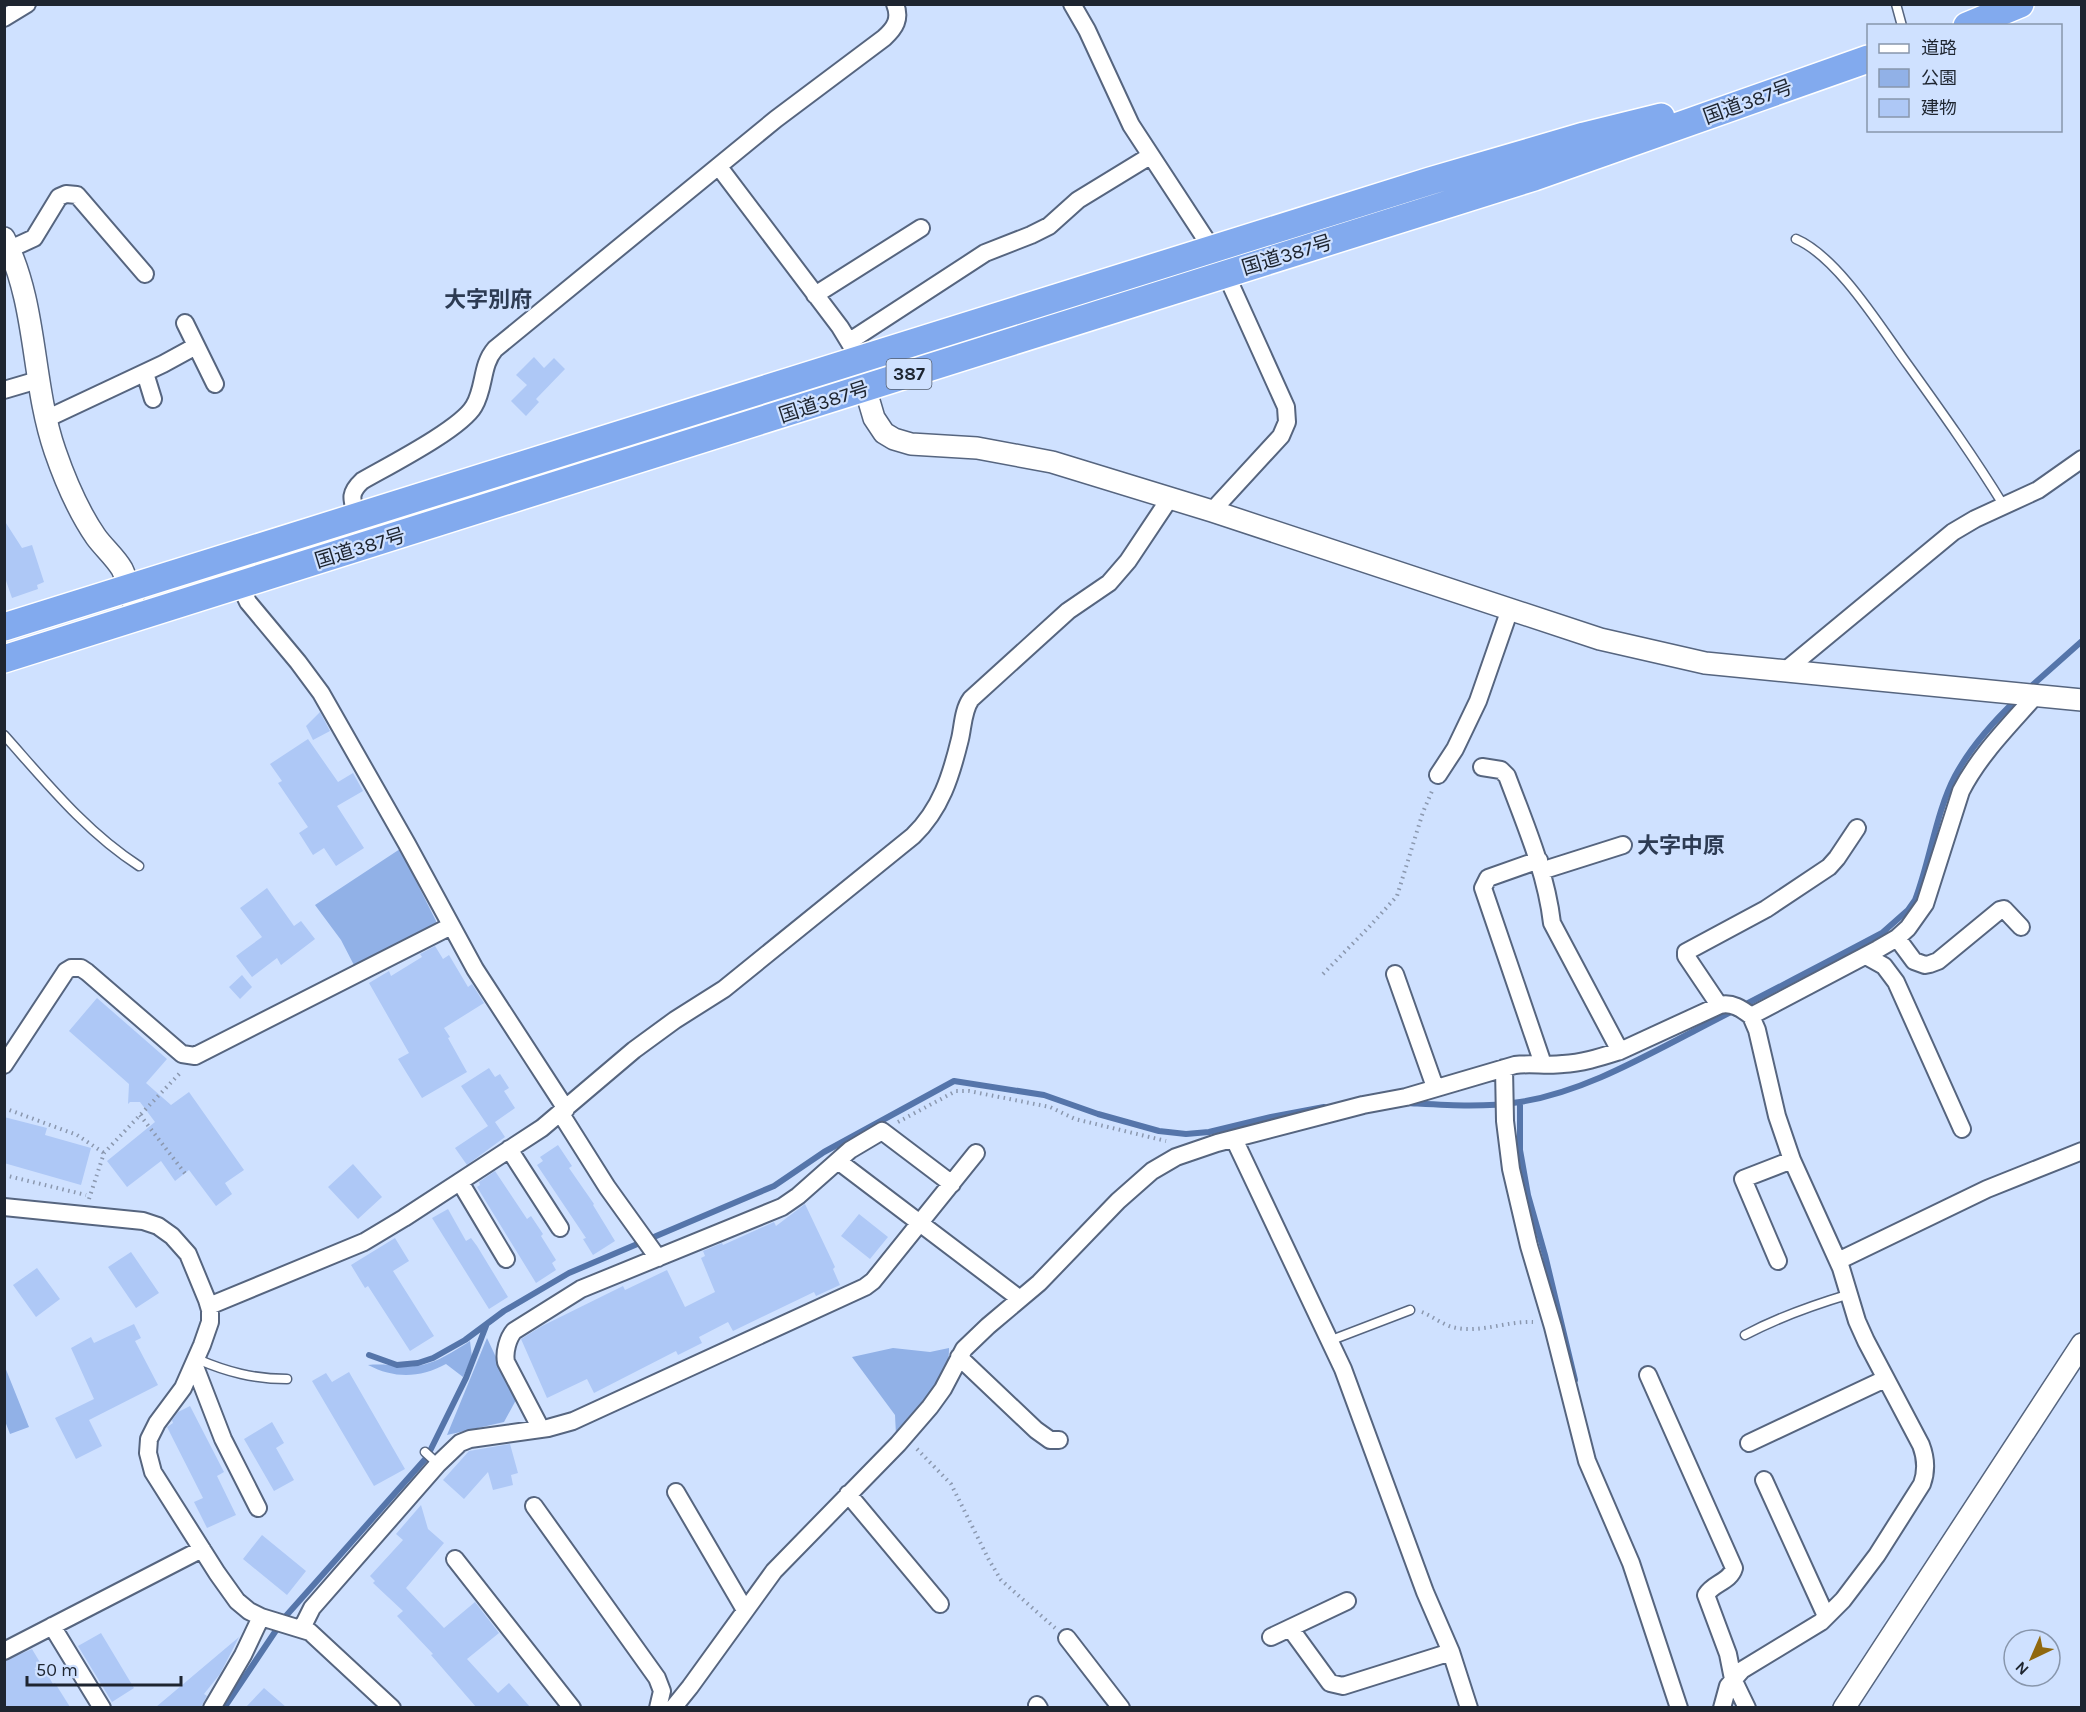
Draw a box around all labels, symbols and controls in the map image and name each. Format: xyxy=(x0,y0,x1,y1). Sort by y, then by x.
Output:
legend xyxy=(1867,24,2062,132)
text: 道路 xyxy=(1921,37,1957,59)
text: 公園 xyxy=(1921,67,1957,89)
street label: 国道387号 xyxy=(1700,75,1796,129)
text: 建物 xyxy=(1921,97,1957,119)
street label: 国道387号 xyxy=(1239,230,1335,280)
district label: 大字別府 xyxy=(444,287,532,313)
road number: 387 xyxy=(886,359,932,389)
street label: 国道387号 xyxy=(776,377,872,427)
street label: 国道387号 xyxy=(312,523,408,573)
district label: 大字中原 xyxy=(1637,833,1725,859)
north arrow xyxy=(2002,1628,2062,1688)
scale bar xyxy=(27,1649,182,1687)
text: N xyxy=(2011,1658,2033,1679)
text: 50 m xyxy=(36,1659,78,1681)

